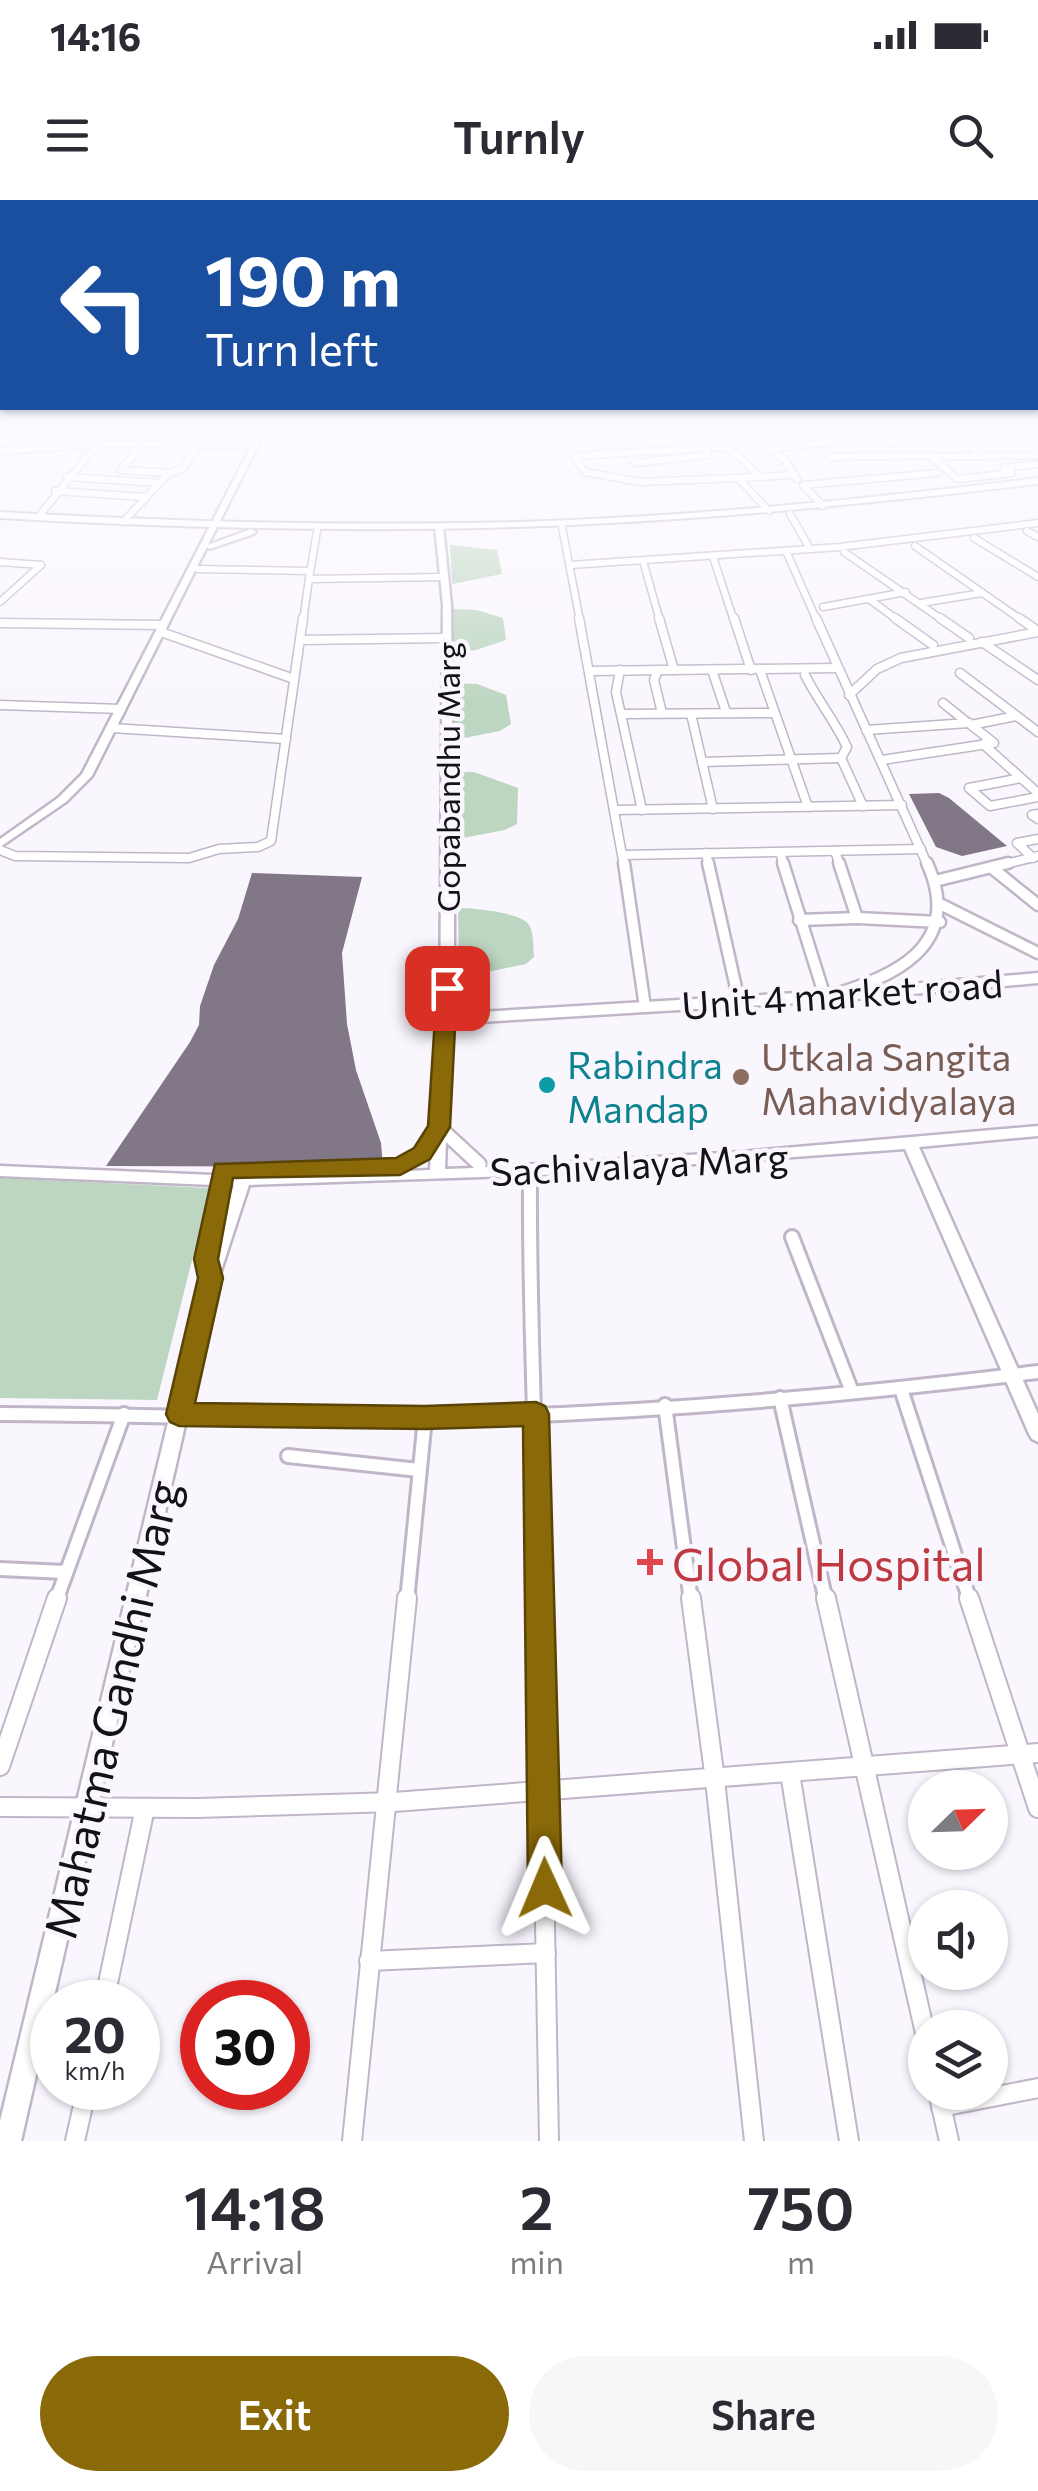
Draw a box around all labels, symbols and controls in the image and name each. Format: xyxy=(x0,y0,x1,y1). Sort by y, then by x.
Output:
text: 14:16 xyxy=(50,12,141,59)
icon: menu xyxy=(40,108,95,163)
text: Turnly xyxy=(453,108,585,163)
icon: search xyxy=(943,108,998,163)
text: 190 m xyxy=(205,235,401,320)
icon: left xyxy=(40,240,170,370)
text: Turn left xyxy=(205,320,379,375)
street label: Gopabandhu Marg xyxy=(427,642,467,912)
pin xyxy=(405,946,490,1031)
street label: Unit 4 market road xyxy=(680,958,1004,1028)
icon: arrive xyxy=(420,961,475,1016)
place label: Utkala Sangita Mahavidyalaya xyxy=(761,1032,1017,1123)
place label: Rabindra Mandap xyxy=(567,1040,723,1131)
marker: Utkala Sangita Mahavidyalaya xyxy=(730,1066,752,1088)
marker: Rabindra Mandap xyxy=(536,1074,558,1096)
street label: Sachivalaya Marg xyxy=(489,1132,789,1194)
street label: Mahatma Gandhi Marg xyxy=(31,1475,189,1943)
place label: Global Hospital xyxy=(672,1535,986,1590)
marker: Global Hospital xyxy=(637,1549,663,1575)
north arrow xyxy=(908,1770,1008,1870)
map controls xyxy=(908,1770,1008,2110)
position arrow xyxy=(493,1836,597,1940)
button: sound xyxy=(908,1890,1008,1990)
speed limit sign: 30 xyxy=(180,1980,310,2110)
text: 20 xyxy=(64,2002,126,2063)
button: layers xyxy=(908,2010,1008,2110)
text: km/h xyxy=(65,2055,125,2085)
text: 14:18 xyxy=(184,2169,326,2242)
text: 2 xyxy=(520,2169,554,2242)
text: 750 xyxy=(748,2169,854,2242)
text: Arrival xyxy=(206,2241,303,2281)
text: min xyxy=(509,2241,564,2281)
text: m xyxy=(787,2241,815,2281)
button: Exit xyxy=(40,2356,509,2471)
button: Share xyxy=(529,2356,998,2471)

